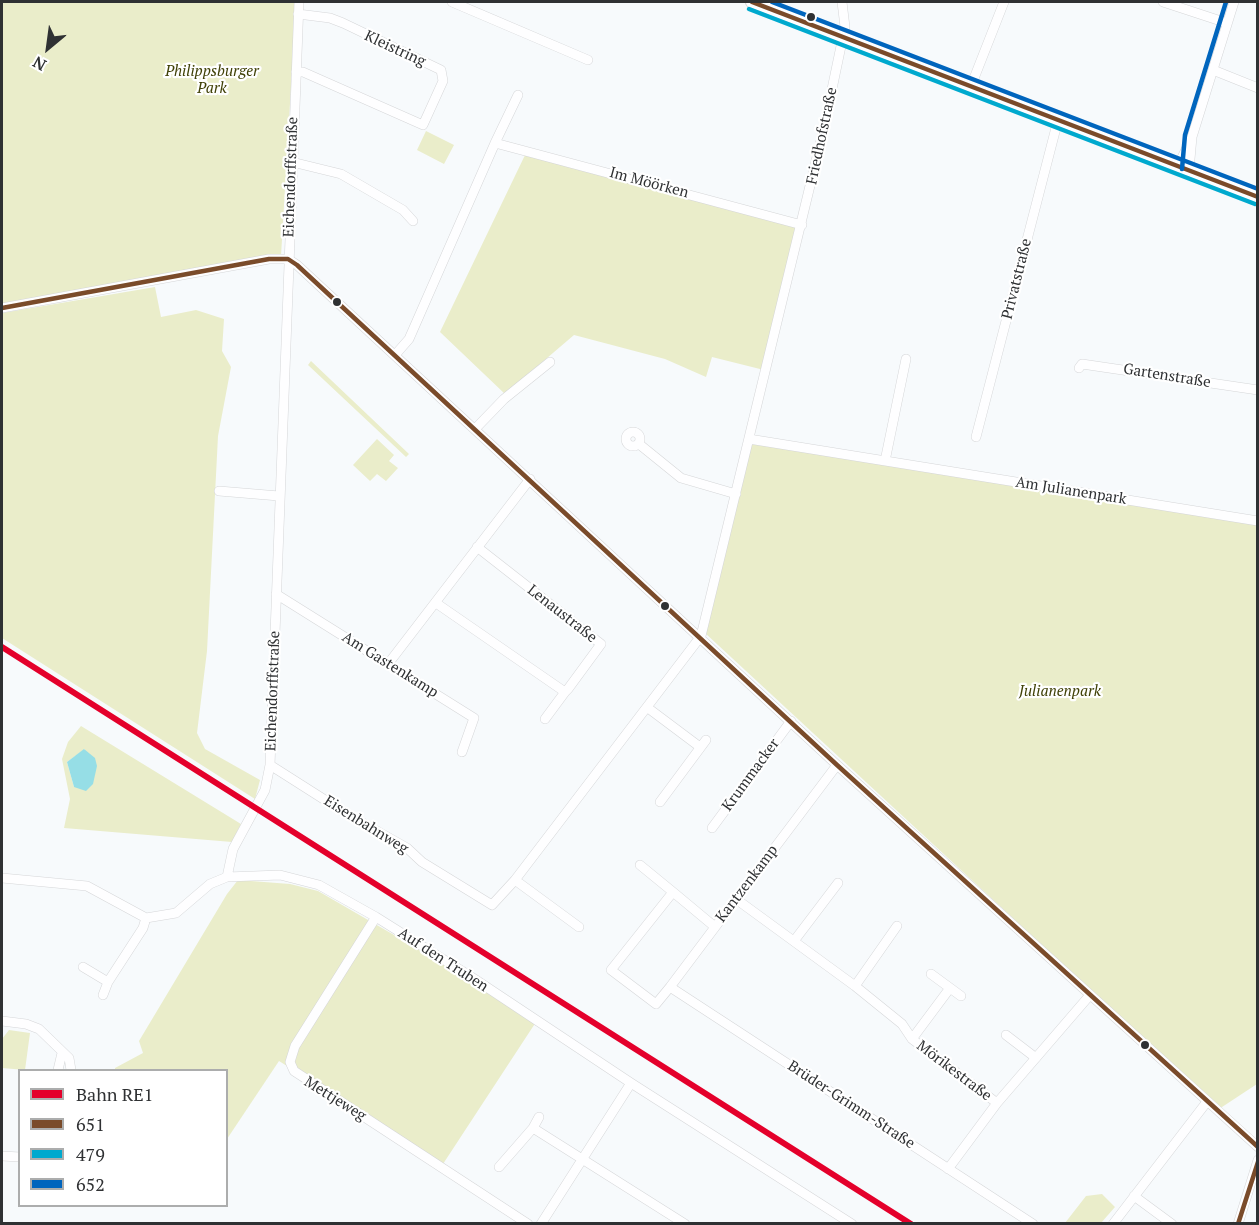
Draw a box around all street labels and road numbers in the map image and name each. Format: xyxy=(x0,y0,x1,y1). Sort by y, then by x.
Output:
street label: Kleistring xyxy=(362,27,428,71)
street label: Friedhofstraße xyxy=(803,86,841,186)
street label: Eichendorffstraße xyxy=(280,116,302,238)
street label: Im Möörken xyxy=(607,164,691,202)
street label: Privatstraße xyxy=(998,237,1036,321)
street label: Gartenstraße xyxy=(1122,360,1212,392)
street label: Am Julianenpark xyxy=(1014,473,1128,509)
street label: Lenaustraße xyxy=(524,581,600,647)
street label: Am Gastenkamp xyxy=(339,628,441,702)
street label: Eichendorffstraße xyxy=(262,630,284,752)
street label: Krummacker xyxy=(719,735,783,815)
street label: Eisenbahnweg xyxy=(321,792,411,858)
street label: Kantzenkamp xyxy=(712,842,782,926)
street label: Auf den Truben xyxy=(395,924,491,996)
street label: Mörikestraße xyxy=(913,1037,995,1105)
street label: Brüder-Grimm-Straße xyxy=(784,1057,918,1153)
street label: Mettjeweg xyxy=(301,1073,369,1125)

